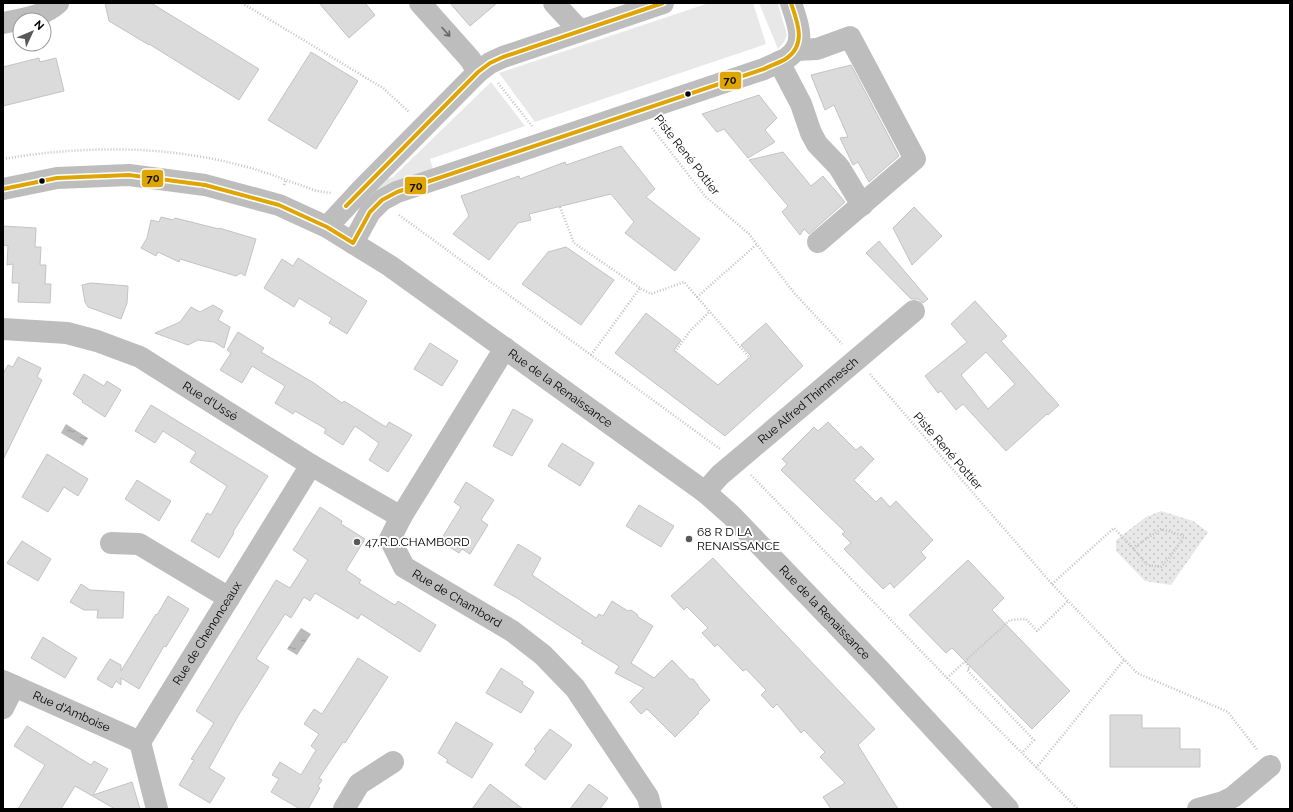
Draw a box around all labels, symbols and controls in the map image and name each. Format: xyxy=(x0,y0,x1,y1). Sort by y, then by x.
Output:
north arrow xyxy=(12,12,52,52)
text: N xyxy=(31,18,46,33)
one-way arrow xyxy=(441,27,450,37)
line badge: 70 xyxy=(719,71,742,90)
text: 70 xyxy=(724,74,737,87)
unlabelled marker xyxy=(683,89,693,99)
street label: Piste René Pottier xyxy=(651,112,723,199)
line badge: 70 xyxy=(141,169,164,188)
text: 70 xyxy=(147,172,160,185)
unlabelled marker xyxy=(37,176,47,186)
line badge: 70 xyxy=(404,176,427,195)
text: 70 xyxy=(410,180,423,193)
street label: Rue de la Renaissance xyxy=(505,346,615,430)
street label: Rue Alfred Thimmesch xyxy=(755,354,861,447)
street label: Rue d'Ussé xyxy=(180,379,240,424)
street label: Piste René Pottier xyxy=(911,409,986,493)
place label: 68 R D LA RENAISSANCE xyxy=(697,525,780,553)
marker: 68 R D LA RENAISSANCE xyxy=(684,534,694,544)
place label: 47,R.D.CHAMBORD xyxy=(365,535,470,549)
marker: 47,R.D.CHAMBORD xyxy=(352,537,362,547)
street label: Rue de la Renaissance xyxy=(776,563,873,662)
street label: Rue de Chambord xyxy=(410,567,504,630)
street label: Rue de Chenonceaux xyxy=(170,579,244,688)
street label: Rue d'Amboise xyxy=(31,688,112,735)

